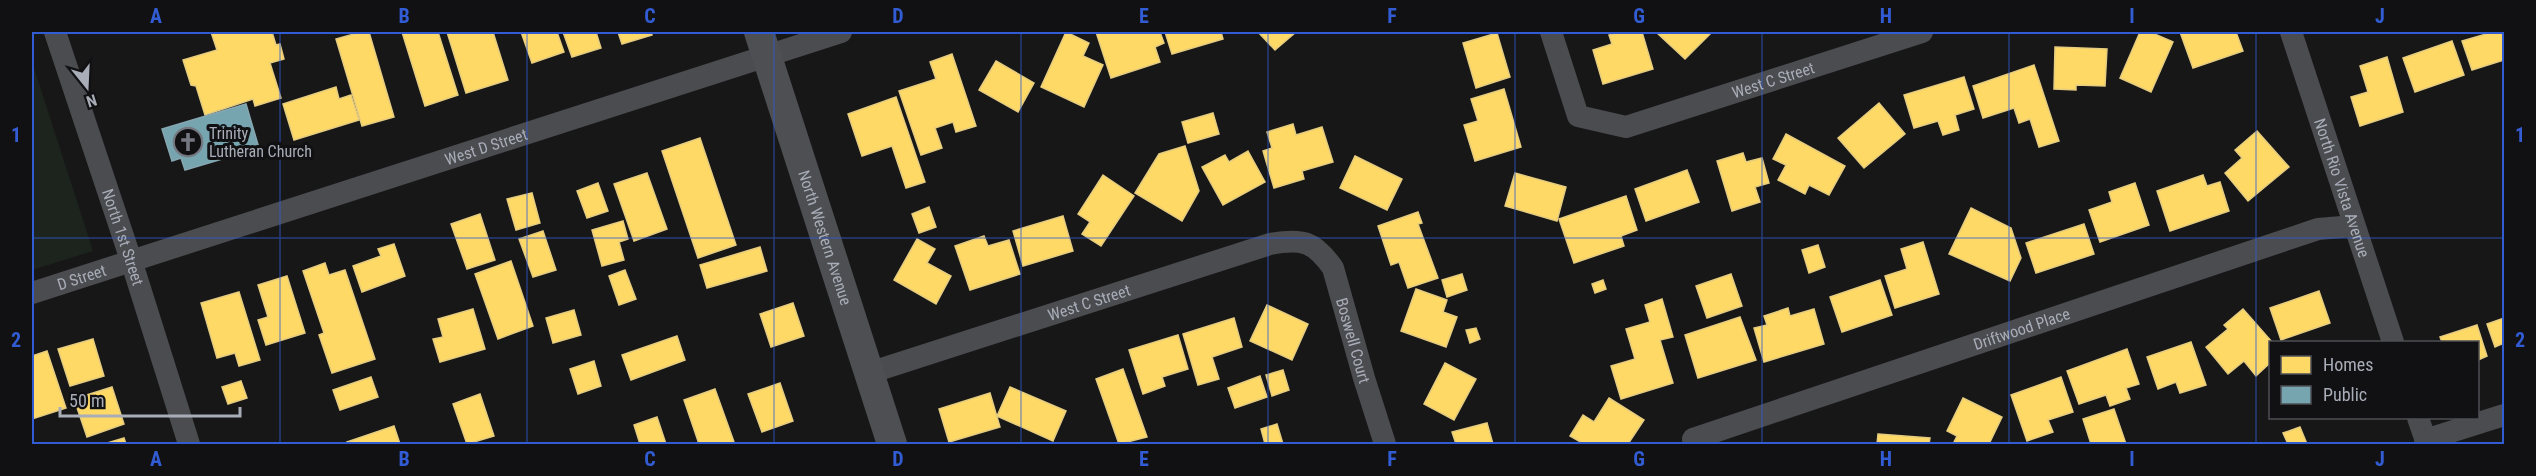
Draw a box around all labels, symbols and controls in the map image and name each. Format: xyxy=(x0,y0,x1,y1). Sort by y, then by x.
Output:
text: A xyxy=(150,4,162,28)
text: B xyxy=(398,4,410,28)
text: C xyxy=(644,4,656,28)
text: D xyxy=(892,4,904,28)
text: E xyxy=(1139,4,1149,28)
text: F xyxy=(1387,4,1397,28)
text: G xyxy=(1633,4,1645,28)
text: H xyxy=(1880,4,1892,28)
text: I xyxy=(2129,4,2135,28)
text: J xyxy=(2375,4,2385,28)
north arrow xyxy=(57,57,117,117)
street label: West C Street xyxy=(1730,58,1817,102)
text: N xyxy=(84,90,99,111)
street label: North Rio Vista Avenue xyxy=(2310,116,2374,260)
text: 1 xyxy=(11,123,21,147)
text: 1 xyxy=(2515,123,2525,147)
place label: Trinity Lutheran Church xyxy=(209,124,312,161)
street label: West D Street xyxy=(443,125,530,169)
church icon: Trinity Lutheran Church xyxy=(172,126,204,158)
street label: North Western Avenue xyxy=(794,168,856,308)
street label: North 1st Street xyxy=(98,186,147,288)
street label: D Street xyxy=(55,261,109,294)
street label: West C Street xyxy=(1045,281,1133,325)
street label: Boswell Court xyxy=(1332,296,1374,386)
street label: Driftwood Place xyxy=(1971,304,2072,354)
text: 2 xyxy=(11,328,21,352)
text: 2 xyxy=(2515,328,2525,352)
legend xyxy=(2269,341,2479,419)
text: Homes xyxy=(2323,354,2373,375)
scale bar xyxy=(60,380,240,418)
text: Public xyxy=(2323,384,2367,405)
text: 50 m xyxy=(69,390,104,411)
text: A xyxy=(150,447,162,471)
text: B xyxy=(398,447,410,471)
text: C xyxy=(644,447,656,471)
text: D xyxy=(892,447,904,471)
text: E xyxy=(1139,447,1149,471)
text: F xyxy=(1387,447,1397,471)
text: G xyxy=(1633,447,1645,471)
text: H xyxy=(1880,447,1892,471)
text: I xyxy=(2129,447,2135,471)
text: J xyxy=(2375,447,2385,471)

